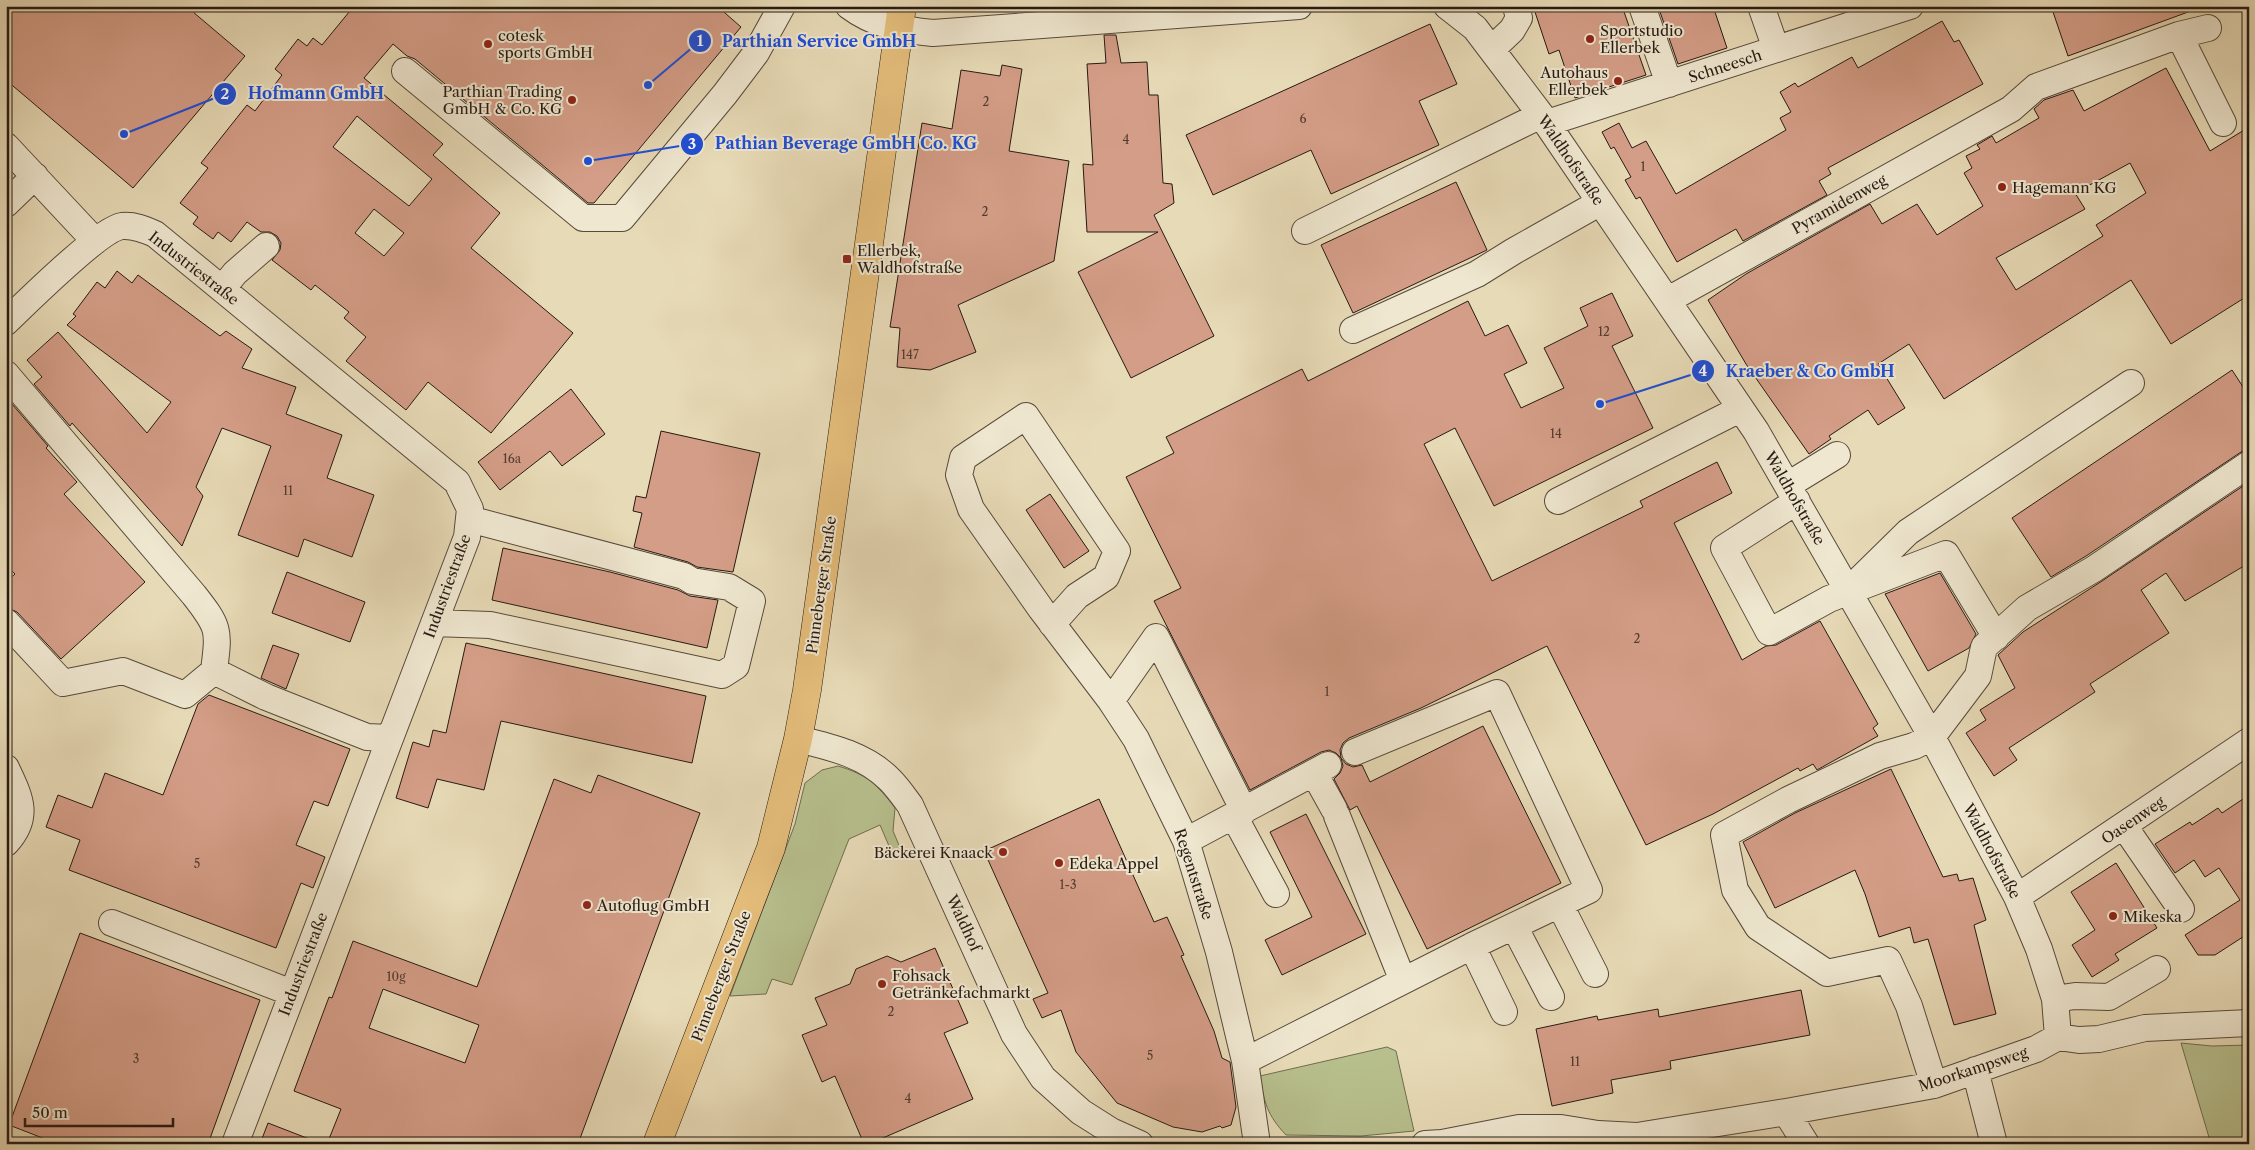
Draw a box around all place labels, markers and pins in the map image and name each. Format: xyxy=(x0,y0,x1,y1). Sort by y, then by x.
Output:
place label: Sportstudio Ellerbek xyxy=(1600,21,1683,57)
callout: Parthian Service GmbH xyxy=(687,25,927,56)
place label: cotesk sports GmbH xyxy=(498,26,593,62)
marker: Sportstudio Ellerbek xyxy=(1584,33,1596,45)
marker: cotesk sports GmbH xyxy=(482,38,494,50)
place label: Autohaus Ellerbek xyxy=(1539,63,1609,99)
marker: Autohaus Ellerbek xyxy=(1612,75,1624,87)
callout: Hofmann GmbH xyxy=(213,78,394,109)
place label: Parthian Trading GmbH & Co. KG xyxy=(442,82,562,118)
marker: Parthian Trading GmbH & Co. KG xyxy=(566,94,578,106)
callout: Pathian Beverage GmbH Co. KG xyxy=(680,128,987,159)
place label: Hagemann KG xyxy=(2012,178,2116,197)
marker: Hagemann KG xyxy=(1996,181,2008,193)
place label: Ellerbek, Waldhofstraße xyxy=(856,241,962,277)
marker: Ellerbek, Waldhofstraße xyxy=(841,253,853,265)
callout: Kraeber & Co GmbH xyxy=(1691,356,1905,387)
place label: Bäckerei Knaack xyxy=(874,843,994,862)
marker: Bäckerei Knaack xyxy=(997,846,1009,858)
place label: Edeka Appel xyxy=(1069,854,1159,873)
marker: Edeka Appel xyxy=(1053,857,1065,869)
place label: Autoflug GmbH xyxy=(596,896,710,915)
marker: Autoflug GmbH xyxy=(581,899,593,911)
place label: Mikeska xyxy=(2123,907,2182,926)
marker: Mikeska xyxy=(2107,910,2119,922)
place label: Fohsack Getränkefachmarkt xyxy=(892,966,1031,1002)
marker: Fohsack Getränkefachmarkt xyxy=(876,978,888,990)

